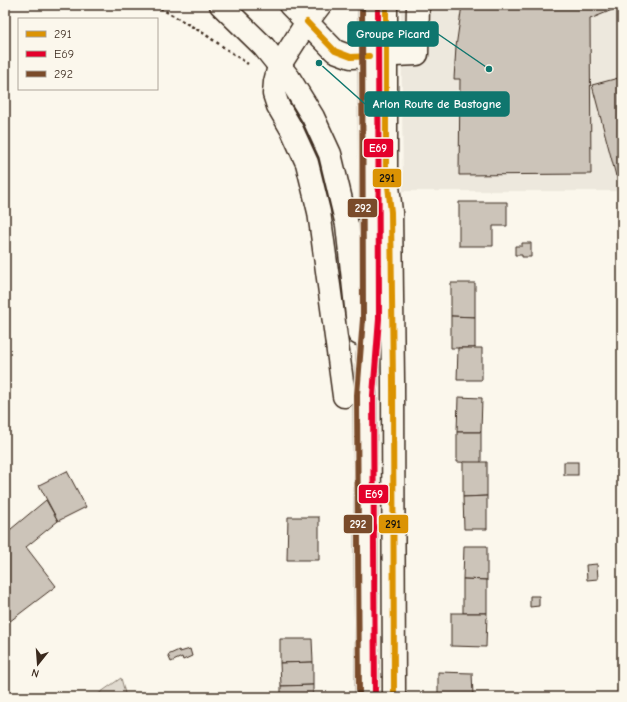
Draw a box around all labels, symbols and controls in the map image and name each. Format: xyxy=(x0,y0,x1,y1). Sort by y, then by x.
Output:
legend xyxy=(18,18,158,90)
callout: Groupe Picard xyxy=(348,22,438,46)
text: 291 xyxy=(54,27,72,41)
text: Groupe Picard xyxy=(356,27,430,41)
text: E69 xyxy=(54,47,74,61)
text: 292 xyxy=(54,67,73,81)
callout: Arlon Route de Bastogne xyxy=(365,92,509,116)
text: Arlon Route de Bastogne xyxy=(373,97,501,111)
line badge: E69 xyxy=(363,138,394,158)
text: E69 xyxy=(369,142,387,155)
line badge: 291 xyxy=(372,168,402,188)
text: 291 xyxy=(379,172,395,185)
line badge: 292 xyxy=(347,198,378,218)
text: 292 xyxy=(355,202,372,215)
line badge: E69 xyxy=(358,484,389,504)
text: E69 xyxy=(365,488,383,501)
line badge: 292 xyxy=(343,514,373,534)
line badge: 291 xyxy=(378,514,409,534)
text: 292 xyxy=(350,518,367,531)
text: 291 xyxy=(385,518,401,531)
north arrow xyxy=(18,644,58,684)
text: N xyxy=(30,666,41,680)

